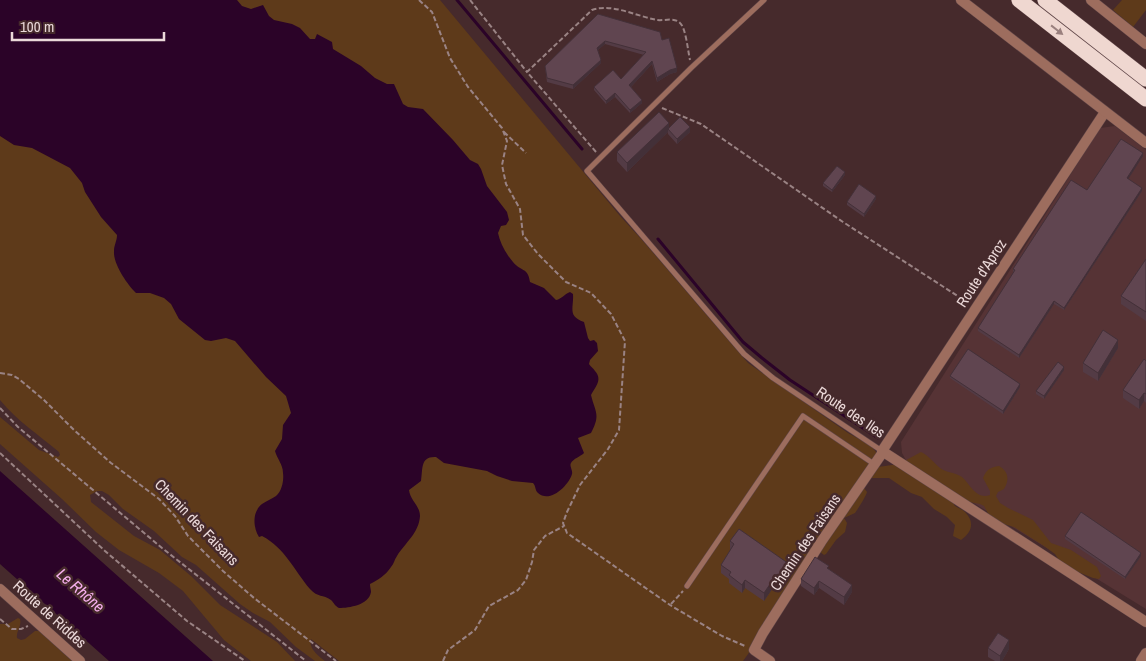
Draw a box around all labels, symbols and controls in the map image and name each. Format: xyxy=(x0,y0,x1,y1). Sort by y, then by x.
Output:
scale bar xyxy=(12,10,165,42)
text: 100 m xyxy=(20,16,54,37)
one-way arrow xyxy=(1050,25,1064,35)
street label: Route d'Aproz xyxy=(951,235,1011,311)
street label: Route des Iles xyxy=(813,381,889,443)
street label: Chemin des Faisans xyxy=(150,474,244,570)
street label: Chemin des Faisans xyxy=(765,489,845,595)
water label: Le Rhône xyxy=(52,563,110,617)
street label: Route de Riddes xyxy=(9,575,91,653)

